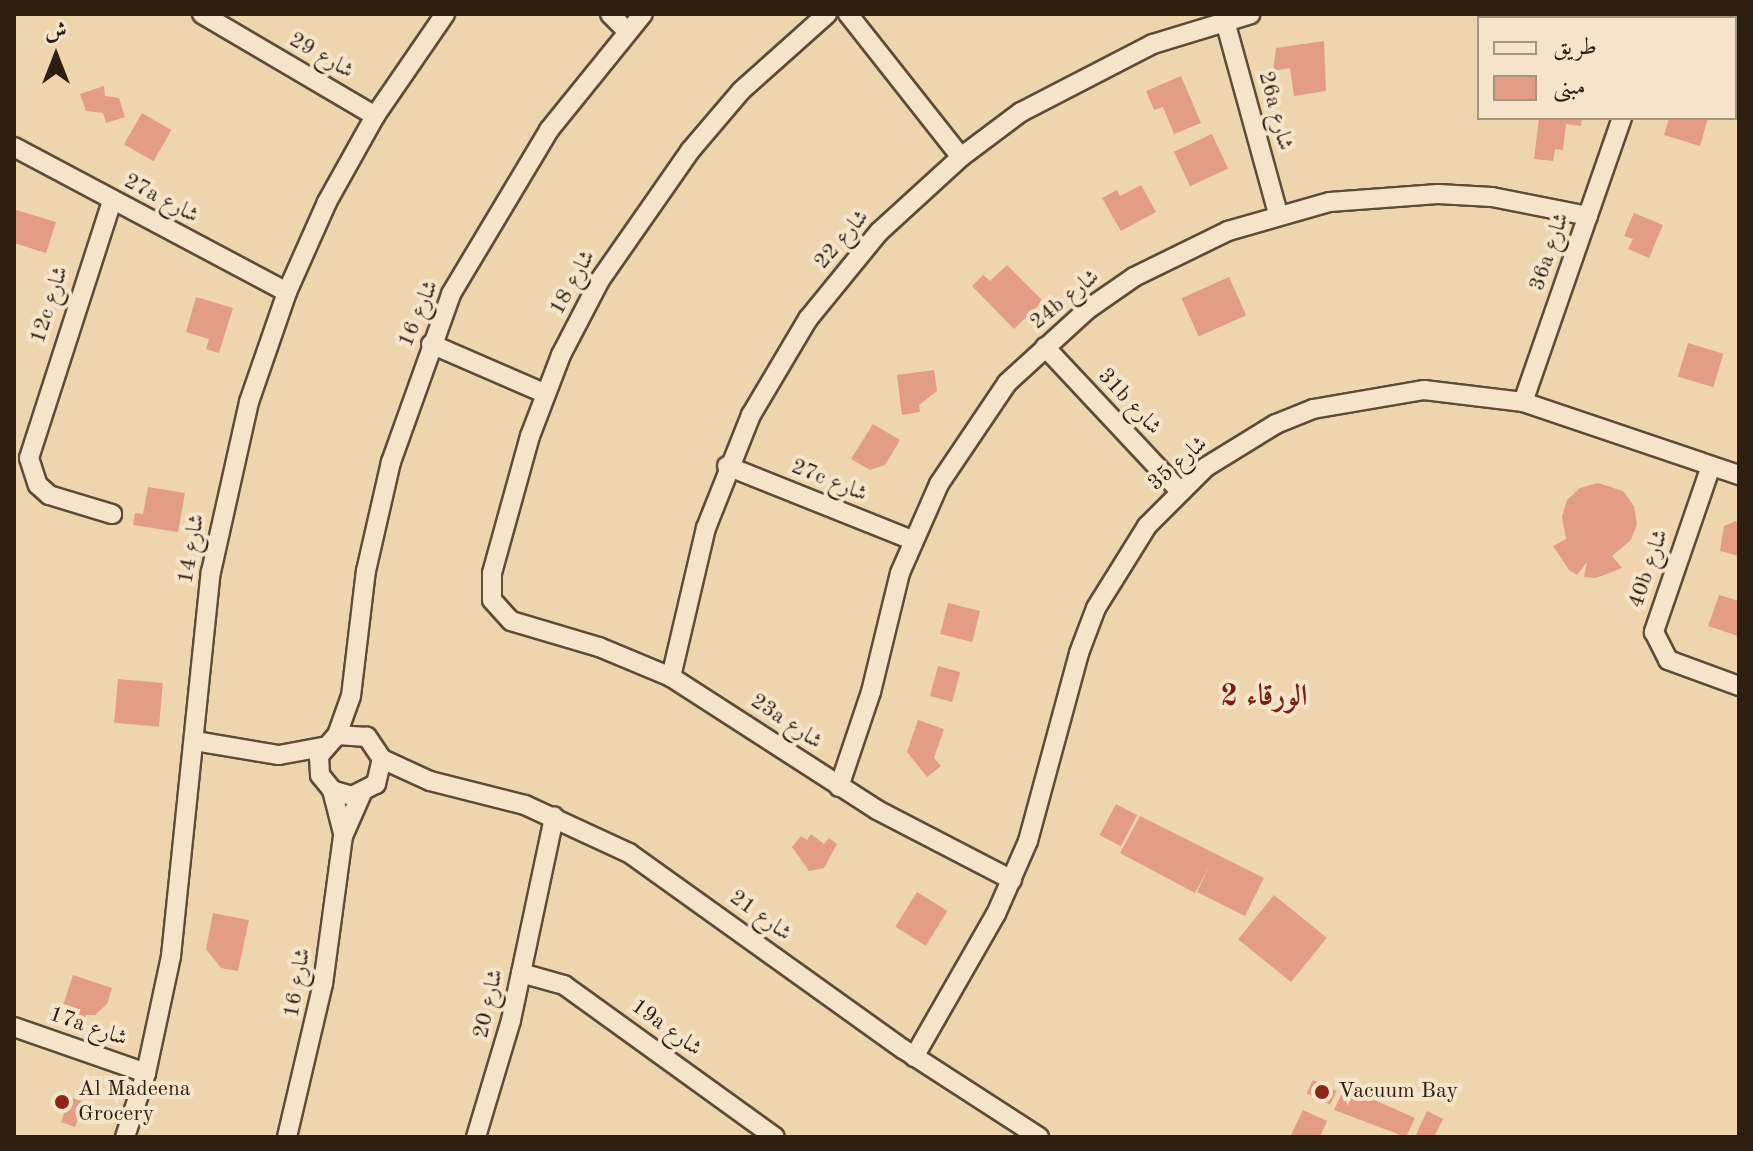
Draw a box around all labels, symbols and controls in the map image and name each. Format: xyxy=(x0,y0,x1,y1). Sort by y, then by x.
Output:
north arrow xyxy=(16,16,96,96)
legend xyxy=(1477,16,1737,120)
text: ش xyxy=(45,21,67,43)
street label: شارع 29 xyxy=(284,27,358,85)
text: طريق xyxy=(1553,36,1597,60)
street label: 26a شارع xyxy=(1252,69,1298,153)
text: مبنى xyxy=(1553,76,1586,100)
street label: 27a شارع xyxy=(119,168,203,230)
street label: شارع 22 xyxy=(809,205,875,275)
street label: 36a شارع xyxy=(1524,210,1576,294)
street label: شارع 18 xyxy=(545,246,601,320)
street label: 12c شارع xyxy=(25,263,75,347)
street label: 24b شارع xyxy=(1025,264,1105,336)
street label: شارع 16 xyxy=(393,277,445,351)
street label: 31b شارع xyxy=(1092,363,1166,441)
street label: شارع 35 xyxy=(1143,431,1213,497)
street label: 27c شارع xyxy=(787,454,871,508)
street label: شارع 14 xyxy=(173,512,211,586)
street label: 40b شارع xyxy=(1623,526,1675,612)
district label: الورقاء 2 xyxy=(1220,679,1308,715)
street label: 23a شارع xyxy=(745,688,827,756)
street label: شارع 21 xyxy=(724,885,796,947)
street label: شارع 16 xyxy=(279,946,317,1020)
street label: شارع 20 xyxy=(468,967,510,1041)
street label: 19a شارع xyxy=(626,994,706,1062)
street label: 17a شارع xyxy=(46,1001,130,1053)
place label: Al Madeena Grocery xyxy=(78,1076,191,1128)
place label: Vacuum Bay xyxy=(1338,1079,1458,1105)
marker: Vacuum Bay xyxy=(1313,1083,1331,1101)
marker: Al Madeena Grocery xyxy=(53,1093,71,1111)

